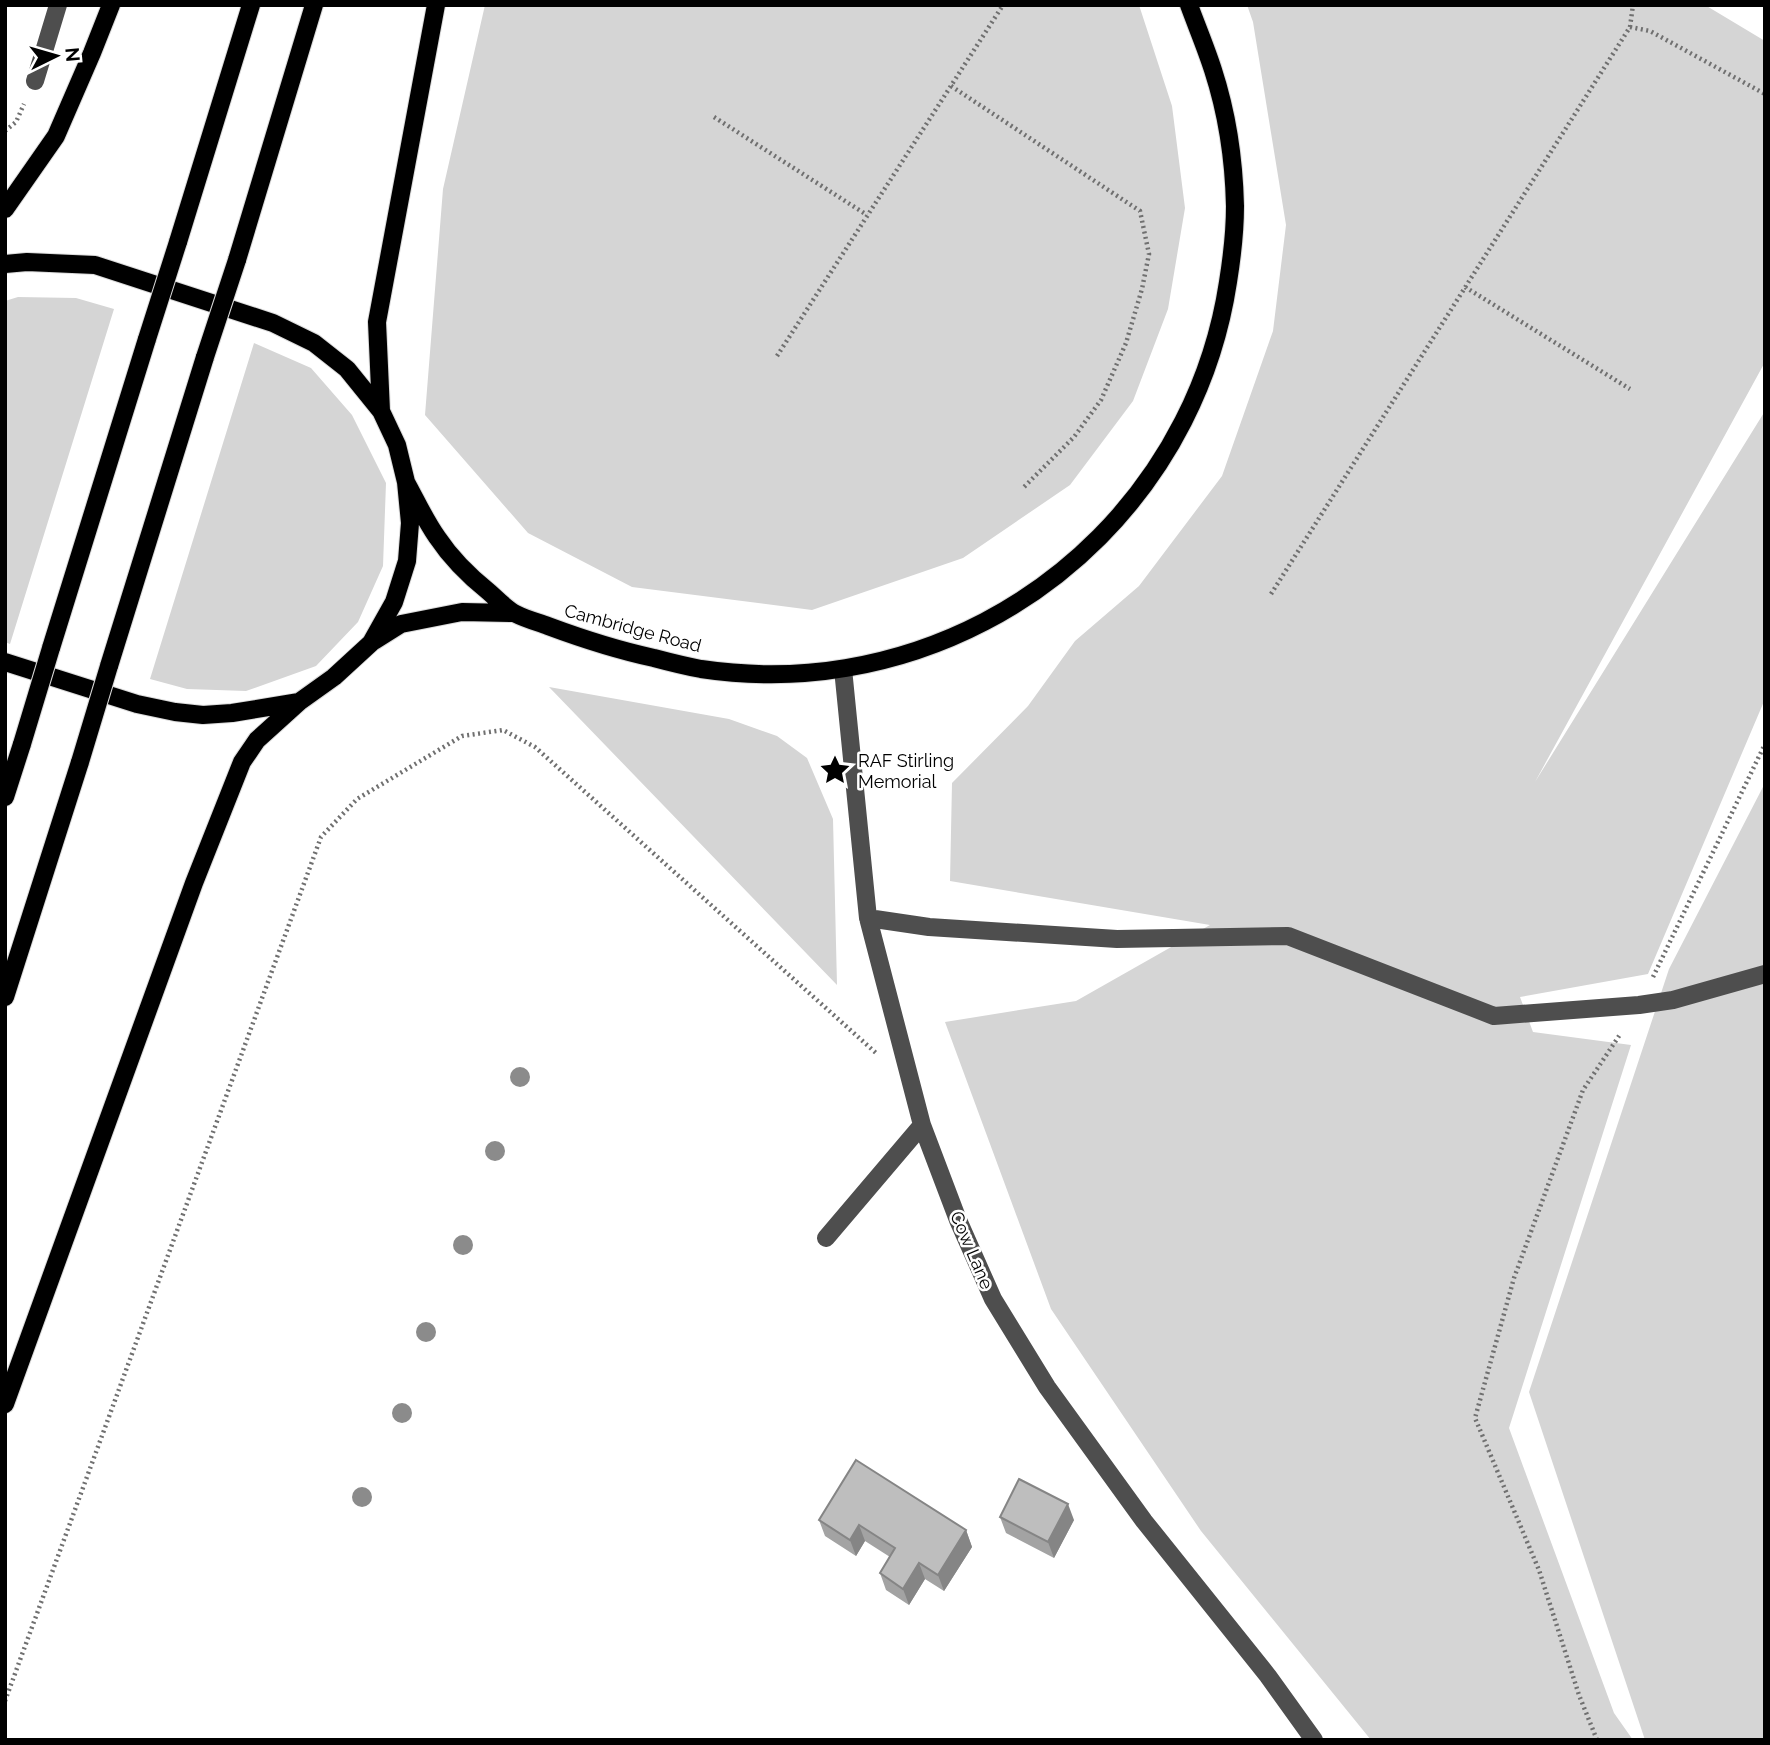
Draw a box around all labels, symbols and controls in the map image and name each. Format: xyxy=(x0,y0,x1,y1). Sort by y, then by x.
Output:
north arrow xyxy=(21,21,91,91)
text: N xyxy=(61,46,85,63)
street label: Cambridge Road xyxy=(562,600,704,656)
place label: RAF Stirling Memorial xyxy=(858,750,954,792)
place icon: RAF Stirling Memorial xyxy=(818,753,852,787)
street label: Cow Lane xyxy=(946,1208,998,1293)

